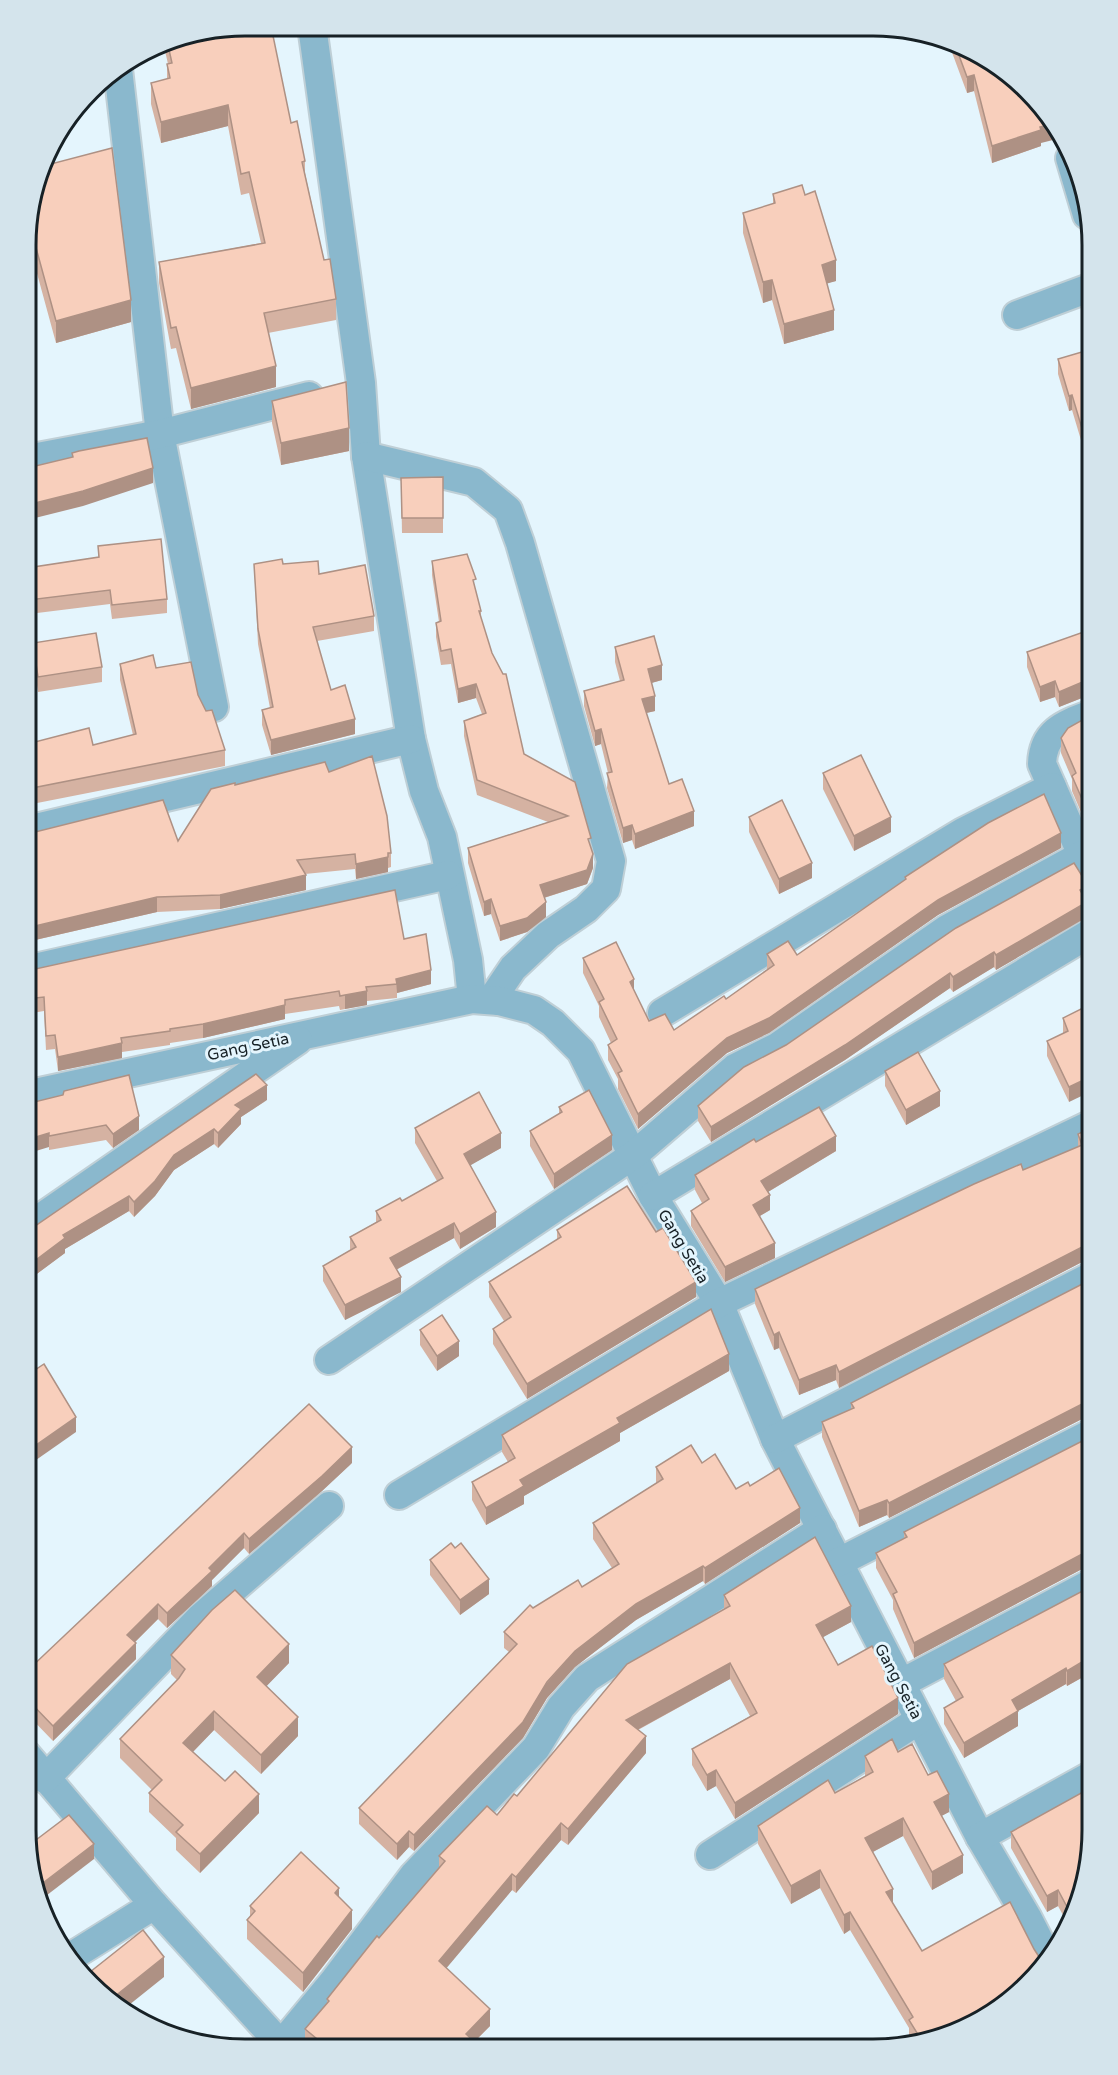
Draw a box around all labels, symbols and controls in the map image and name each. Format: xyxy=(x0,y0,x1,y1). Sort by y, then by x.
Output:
street label: Gang Setia xyxy=(205,1029,291,1065)
street label: Gang Setia xyxy=(653,1206,713,1287)
street label: Gang Setia xyxy=(870,1640,926,1723)

